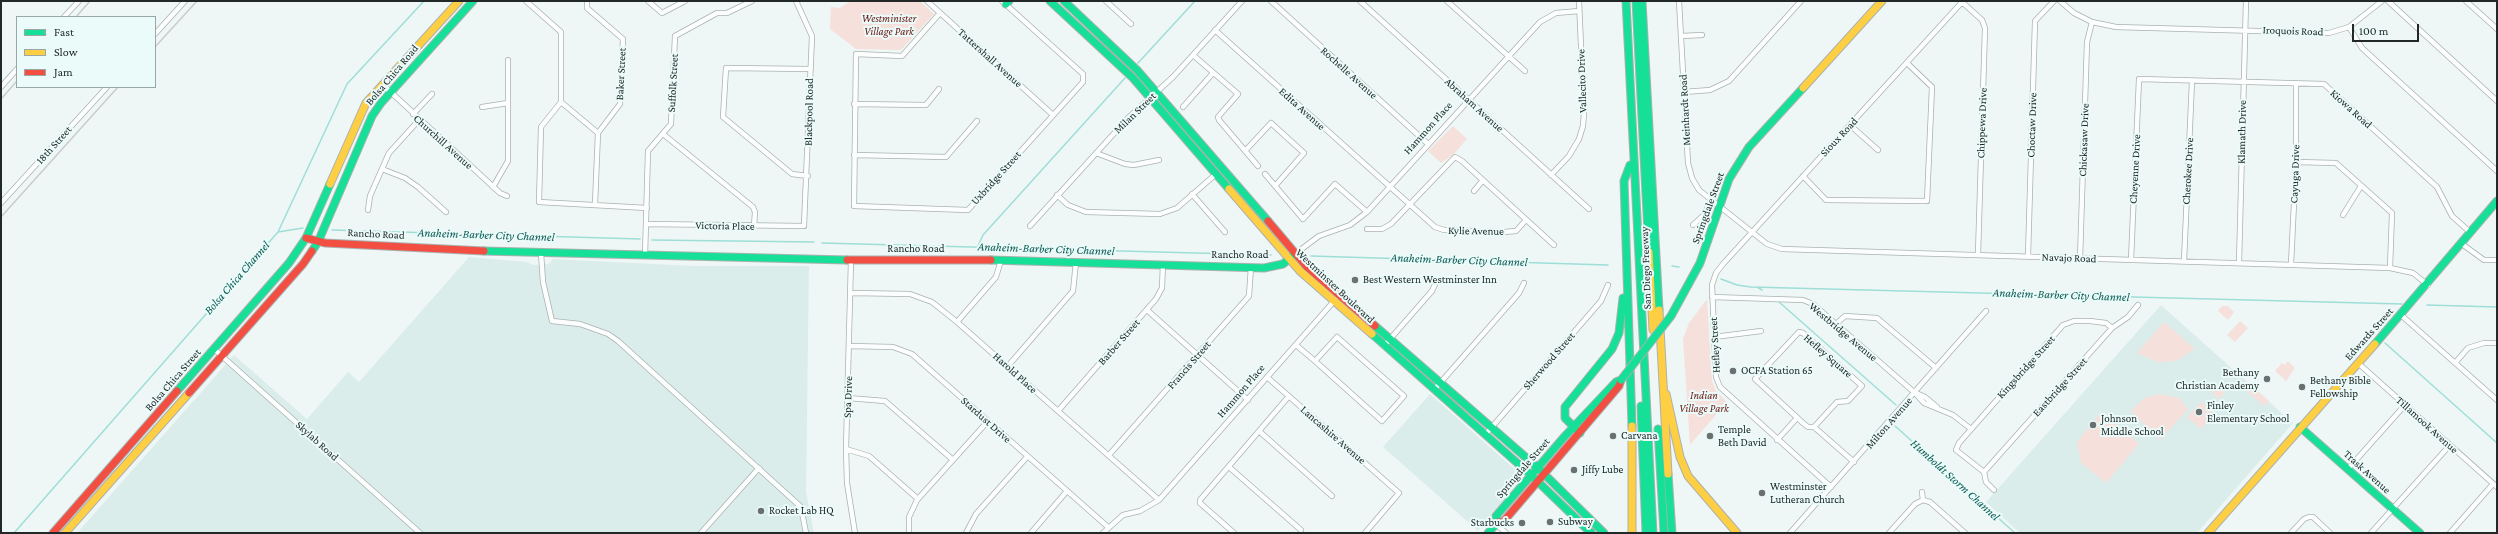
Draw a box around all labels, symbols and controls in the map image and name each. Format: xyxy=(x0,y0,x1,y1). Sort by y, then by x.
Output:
park label: Westminister Village Park xyxy=(862,12,916,38)
legend xyxy=(16,16,156,88)
scale bar xyxy=(2354,16,2421,42)
street label: Iroquois Road xyxy=(2262,23,2324,39)
text: 100 m xyxy=(2359,24,2388,38)
text: Fast xyxy=(54,25,74,39)
street label: Tattershall Avenue xyxy=(955,26,1025,90)
street label: Bolsa Chica Road xyxy=(363,42,421,108)
street label: Rochelle Avenue xyxy=(1318,44,1380,102)
text: Slow xyxy=(54,45,78,59)
street label: Baker Street xyxy=(613,47,629,101)
street label: Vallecito Drive xyxy=(1574,49,1590,113)
street label: Suffolk Street xyxy=(665,53,681,113)
text: Jam xyxy=(54,65,73,79)
street label: Meinhardt Road xyxy=(1677,74,1693,146)
street label: Abraham Avenue xyxy=(1442,75,1506,135)
street label: Blackpool Road xyxy=(802,78,816,146)
street label: Edita Avenue xyxy=(1276,85,1328,133)
street label: Chippewa Drive xyxy=(1974,87,1990,159)
street label: Kiowa Road xyxy=(2327,87,2375,131)
street label: Milan Street xyxy=(1111,90,1159,136)
street label: Choctaw Drive xyxy=(2024,92,2040,158)
street label: Hammon Place xyxy=(1401,99,1455,157)
street label: Klamath Drive xyxy=(2235,100,2249,164)
street label: Chickasaw Drive xyxy=(2076,103,2092,177)
street label: Churchill Avenue xyxy=(411,112,475,172)
street label: Sioux Road xyxy=(1818,115,1860,159)
street label: 18th Street xyxy=(33,123,75,167)
street label: Cheyenne Drive xyxy=(2127,134,2143,204)
street label: Cherokee Drive xyxy=(2180,137,2196,205)
street label: Cayuga Drive xyxy=(2287,144,2303,204)
street label: Uxbridge Street xyxy=(968,148,1024,208)
street label: Springdale Street xyxy=(1689,170,1727,246)
street label: Victoria Place xyxy=(695,219,755,233)
street label: Kylie Avenue xyxy=(1448,224,1504,238)
water label: Anaheim-Barber City Channel xyxy=(417,225,555,245)
street label: Rancho Road xyxy=(347,226,405,242)
street label: San Diego Freeway xyxy=(1638,226,1654,310)
water label: Bolsa Chica Channel xyxy=(201,238,273,318)
water label: Anaheim-Barber City Channel xyxy=(977,239,1115,259)
street label: Rancho Road xyxy=(887,242,945,256)
street label: Westminster Boulevard xyxy=(1293,246,1377,326)
street label: Rancho Road xyxy=(1211,248,1269,262)
water label: Anaheim-Barber City Channel xyxy=(1390,250,1528,270)
street label: Navajo Road xyxy=(2041,250,2097,266)
place label: Best Western Westminster Inn xyxy=(1363,273,1497,287)
marker: Best Western Westminster Inn xyxy=(1350,275,1360,285)
water label: Anaheim-Barber City Channel xyxy=(1992,285,2130,305)
street label: Westbridge Avenue xyxy=(1806,300,1880,364)
street label: Edwards Street xyxy=(2342,305,2396,363)
street label: Barber Street xyxy=(1095,316,1143,368)
street label: Hefley Street xyxy=(1707,317,1723,373)
street label: Sherwood Street xyxy=(1520,329,1578,393)
street label: Hefley Square xyxy=(1801,331,1855,381)
street label: Kingsbridge Street xyxy=(1994,333,2058,401)
street label: Francis Street xyxy=(1164,338,1214,392)
street label: Bolsa Chica Street xyxy=(142,346,204,414)
street label: Harold Place xyxy=(990,350,1040,396)
street label: Eastbridge Street xyxy=(2030,355,2090,419)
street label: Hammon Place xyxy=(1214,362,1268,420)
place label: OCFA Station 65 xyxy=(1741,364,1813,378)
marker: OCFA Station 65 xyxy=(1728,366,1738,376)
place label: Bethany Christian Academy xyxy=(2175,366,2259,392)
marker: Bethany Christian Academy xyxy=(2262,374,2272,384)
place label: Bethany Bible Fellowship xyxy=(2310,374,2371,400)
street label: Spa Drive xyxy=(841,376,855,418)
marker: Bethany Bible Fellowship xyxy=(2297,382,2307,392)
park label: Indian Village Park xyxy=(1679,389,1729,415)
street label: Stardust Drive xyxy=(958,394,1014,446)
street label: Milton Avenue xyxy=(1863,394,1915,452)
street label: Tillamook Avenue xyxy=(2393,394,2461,456)
place label: Finley Elementary School xyxy=(2207,399,2289,425)
street label: Lancashire Avenue xyxy=(1298,403,1368,467)
marker: Finley Elementary School xyxy=(2194,407,2204,417)
place label: Johnson Middle School xyxy=(2101,412,2164,438)
street label: Skylab Road xyxy=(293,418,341,464)
marker: Johnson Middle School xyxy=(2088,420,2098,430)
place label: Temple Beth David xyxy=(1718,423,1767,449)
place label: Carvana xyxy=(1621,429,1658,443)
marker: Carvana xyxy=(1608,431,1618,441)
marker: Temple Beth David xyxy=(1705,431,1715,441)
street label: Springdale Street xyxy=(1493,435,1553,501)
water label: Humboldt Storm Channel xyxy=(1907,436,2003,524)
street label: Trask Avenue xyxy=(2341,447,2393,497)
place label: Jiffy Lube xyxy=(1582,463,1623,477)
marker: Jiffy Lube xyxy=(1569,465,1579,475)
place label: Westminster Lutheran Church xyxy=(1770,480,1845,506)
marker: Westminster Lutheran Church xyxy=(1757,488,1767,498)
place label: Rocket Lab HQ xyxy=(769,504,834,518)
marker: Rocket Lab HQ xyxy=(756,506,766,516)
place label: Subway xyxy=(1558,515,1593,529)
place label: Starbucks xyxy=(1471,516,1514,530)
marker: Subway xyxy=(1545,517,1555,527)
marker: Starbucks xyxy=(1517,518,1527,528)

